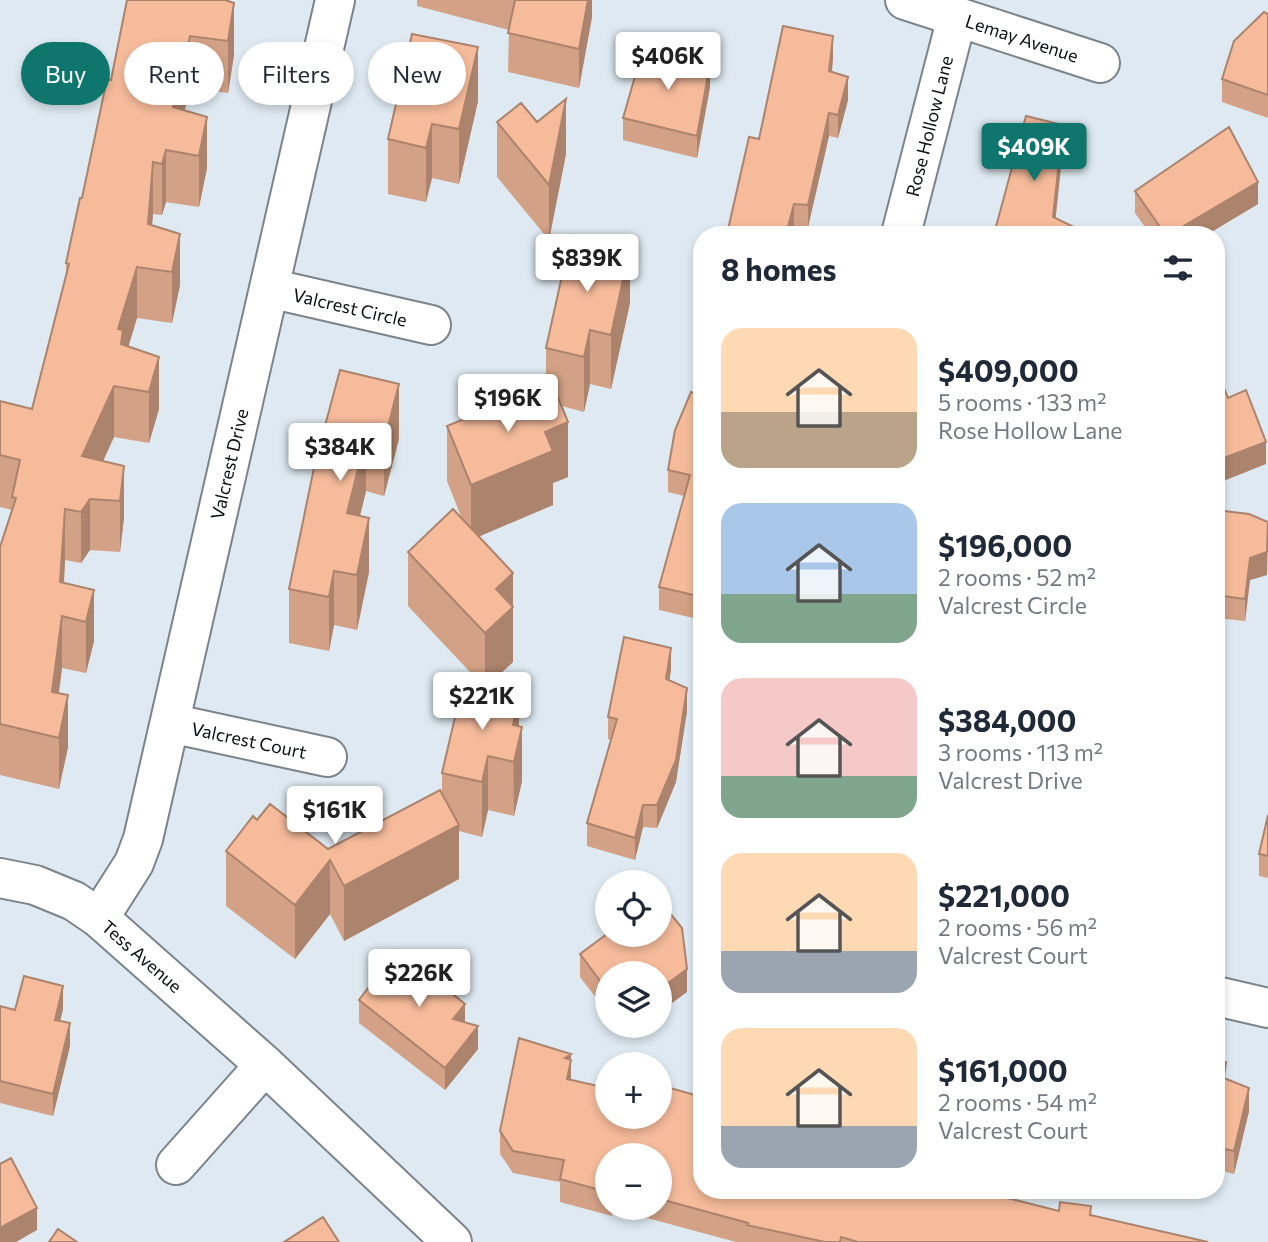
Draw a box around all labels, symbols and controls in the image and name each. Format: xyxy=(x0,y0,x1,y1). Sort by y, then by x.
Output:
street label: Lemay Avenue xyxy=(963,9,1081,67)
pin: $406K xyxy=(619,32,717,92)
text: $406K xyxy=(632,41,704,69)
chip: Buy xyxy=(21,42,110,105)
chip: Rent xyxy=(124,42,224,105)
chip: Filters xyxy=(238,42,354,105)
chip: New xyxy=(368,42,466,105)
street label: Rose Hollow Lane xyxy=(901,53,957,199)
pin: $409K xyxy=(985,124,1083,183)
text: $409K xyxy=(998,132,1070,160)
pin: $839K xyxy=(538,234,636,294)
text: $839K xyxy=(552,243,622,271)
icon: filters xyxy=(1159,249,1197,287)
text: 8 homes xyxy=(721,250,837,287)
street label: Valcrest Circle xyxy=(291,283,409,331)
text: $409,000 xyxy=(938,351,1079,388)
icon: home xyxy=(777,356,861,440)
pin: $196K xyxy=(459,374,557,434)
text: $196K xyxy=(474,383,542,411)
text: 5 rooms · 133 m² xyxy=(938,388,1106,416)
street label: Valcrest Drive xyxy=(206,406,252,522)
text: Rose Hollow Lane xyxy=(938,416,1123,444)
pin: $384K xyxy=(291,424,389,483)
text: $384K xyxy=(304,432,376,460)
text: $196,000 xyxy=(938,526,1072,563)
icon: home xyxy=(777,531,861,615)
text: 2 rooms · 52 m² xyxy=(938,563,1096,591)
text: Valcrest Circle xyxy=(938,591,1087,619)
pin: $221K xyxy=(433,672,531,732)
text: $221K xyxy=(449,681,515,709)
text: $384,000 xyxy=(938,701,1076,738)
icon: home xyxy=(777,706,861,790)
street label: Valcrest Court xyxy=(189,717,309,763)
text: 3 rooms · 113 m² xyxy=(938,738,1103,766)
text: Valcrest Drive xyxy=(938,766,1083,794)
pin: $161K xyxy=(286,786,384,846)
text: $161K xyxy=(303,795,367,823)
map controls xyxy=(595,870,672,1220)
button: locate xyxy=(595,870,672,947)
text: $221,000 xyxy=(938,876,1070,913)
icon: home xyxy=(777,881,861,965)
text: 2 rooms · 56 m² xyxy=(938,913,1097,941)
street label: Tess Avenue xyxy=(97,915,187,997)
text: Valcrest Court xyxy=(938,941,1088,969)
pin: $226K xyxy=(370,950,468,1009)
text: $226K xyxy=(384,958,454,986)
button: layers xyxy=(595,961,672,1038)
text: $161,000 xyxy=(938,1051,1068,1088)
button: + xyxy=(595,1052,672,1129)
icon: home xyxy=(777,1056,861,1140)
text: 2 rooms · 54 m² xyxy=(938,1088,1097,1116)
text: Valcrest Court xyxy=(938,1116,1088,1144)
button: − xyxy=(595,1143,672,1220)

